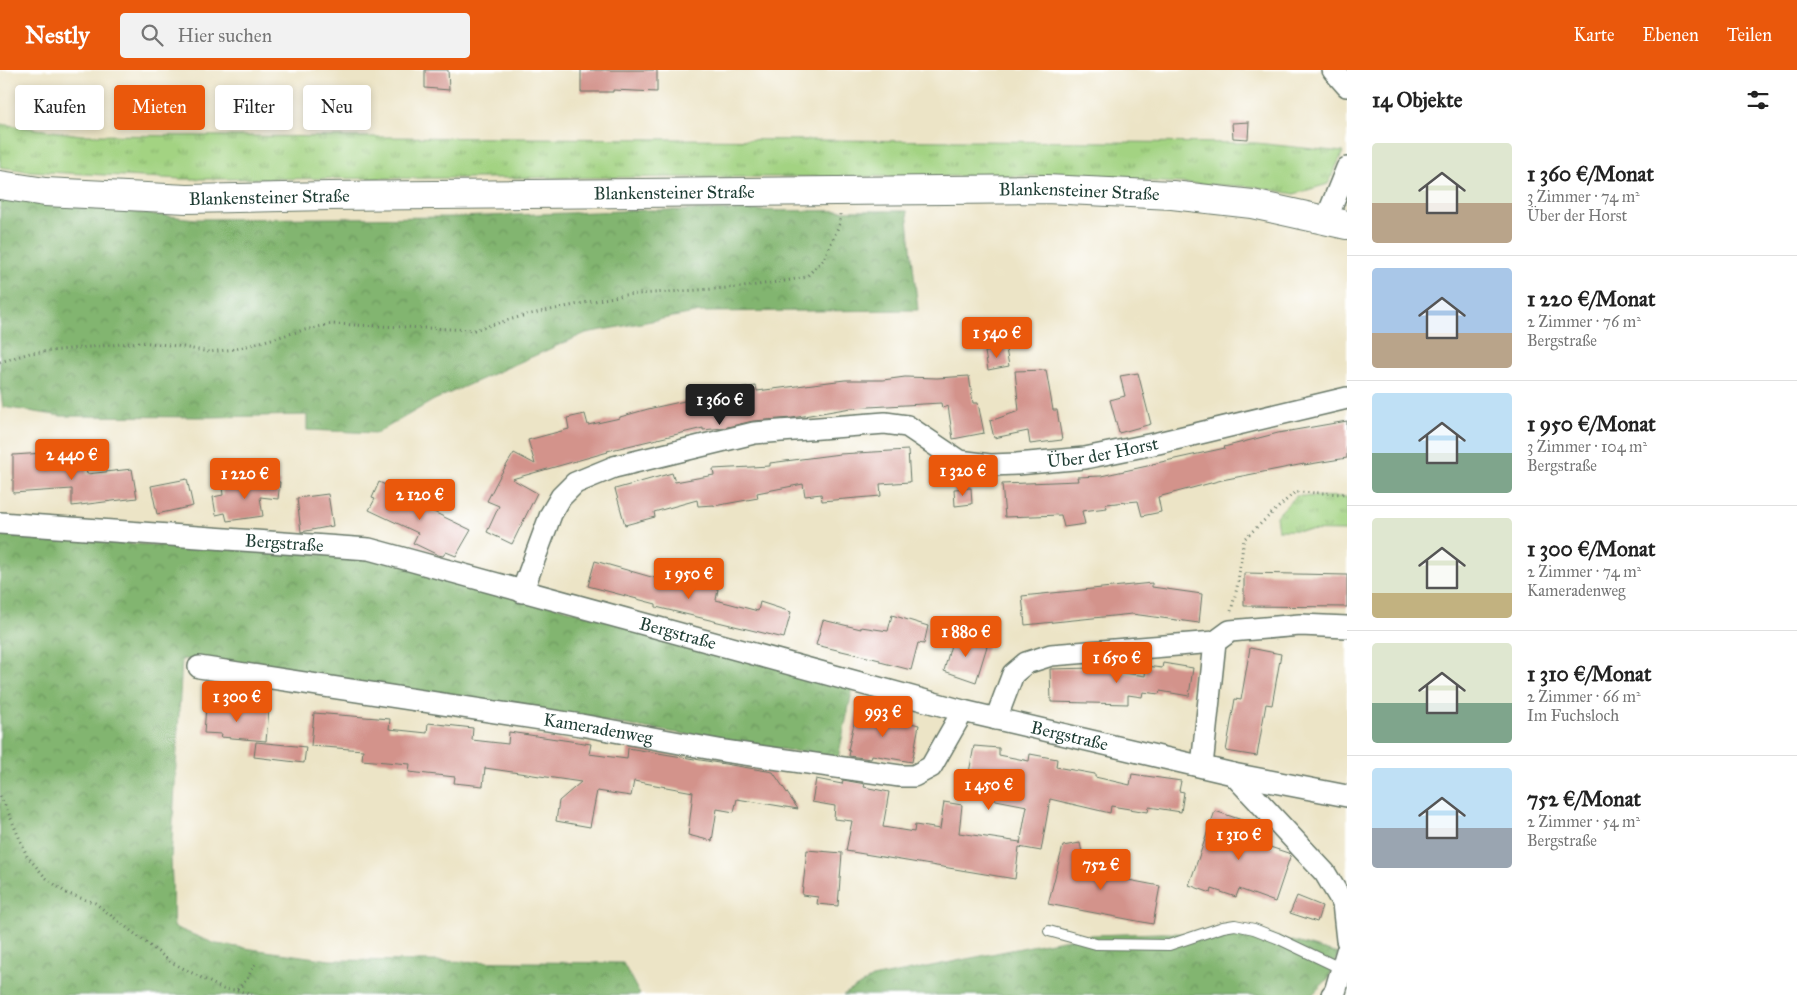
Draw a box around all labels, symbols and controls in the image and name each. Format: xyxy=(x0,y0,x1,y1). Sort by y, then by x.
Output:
search box xyxy=(120,13,470,58)
text: Nestly xyxy=(25,20,90,50)
icon: search xyxy=(138,21,166,49)
text: Hier suchen xyxy=(178,24,272,47)
text: Karte xyxy=(1574,24,1615,46)
text: Ebenen xyxy=(1643,24,1699,46)
text: Teilen xyxy=(1727,24,1772,46)
chip: Kaufen xyxy=(15,85,104,130)
chip: Mieten xyxy=(114,85,205,130)
chip: Filter xyxy=(215,85,293,130)
chip: Neu xyxy=(303,85,371,130)
icon: filters xyxy=(1744,86,1772,114)
text: 14 Objekte xyxy=(1372,87,1462,113)
text: 1 360 €/Monat xyxy=(1527,161,1654,187)
icon: home xyxy=(1412,163,1472,223)
street label: Blankensteiner Straße xyxy=(999,178,1160,205)
street label: Blankensteiner Straße xyxy=(594,181,755,204)
street label: Blankensteiner Straße xyxy=(189,185,350,210)
text: 3 Zimmer · 74 m² xyxy=(1527,187,1640,206)
text: Über der Horst xyxy=(1527,206,1627,225)
text: 1 220 €/Monat xyxy=(1527,286,1655,312)
icon: home xyxy=(1412,288,1472,348)
text: 2 Zimmer · 76 m² xyxy=(1527,312,1641,331)
pin: 1 540 € xyxy=(951,316,1043,359)
text: 1 540 € xyxy=(973,323,1021,342)
text: Bergstraße xyxy=(1527,331,1597,350)
pin: 1 360 € xyxy=(674,384,766,426)
text: 1 360 € xyxy=(697,390,743,409)
text: 1 950 €/Monat xyxy=(1527,411,1656,437)
icon: home xyxy=(1412,413,1472,473)
street label: Über der Horst xyxy=(1046,432,1161,472)
text: 3 Zimmer · 104 m² xyxy=(1527,437,1647,456)
pin: 2 440 € xyxy=(26,438,118,481)
text: 2 440 € xyxy=(46,445,98,464)
pin: 1 320 € xyxy=(917,454,1009,497)
text: Bergstraße xyxy=(1527,456,1597,475)
pin: 1 220 € xyxy=(199,458,291,500)
text: 1 320 € xyxy=(940,461,986,480)
text: 1 220 € xyxy=(221,464,269,483)
pin: 2 120 € xyxy=(374,478,466,521)
text: 2 120 € xyxy=(396,485,444,504)
street label: Bergstraße xyxy=(244,529,324,557)
text: 1 300 €/Monat xyxy=(1527,536,1655,562)
icon: home xyxy=(1412,538,1472,598)
pin: 1 950 € xyxy=(643,558,735,600)
text: 2 Zimmer · 74 m² xyxy=(1527,562,1641,581)
text: 1 950 € xyxy=(665,564,713,583)
text: Kameradenweg xyxy=(1527,581,1626,600)
street label: Bergstraße xyxy=(637,612,719,654)
pin: 1 880 € xyxy=(920,616,1012,658)
text: 1 880 € xyxy=(941,622,991,641)
pin: 1 650 € xyxy=(1071,642,1163,684)
text: 1 650 € xyxy=(1093,648,1141,667)
text: 1 310 €/Monat xyxy=(1527,661,1651,687)
icon: home xyxy=(1412,663,1472,723)
pin: 1 300 € xyxy=(191,680,283,723)
text: 1 300 € xyxy=(213,687,261,706)
text: 2 Zimmer · 66 m² xyxy=(1527,687,1641,706)
pin: 993 € xyxy=(848,696,918,738)
text: 993 € xyxy=(865,702,901,721)
text: Im Fuchsloch xyxy=(1527,706,1619,725)
street label: Kameradenweg xyxy=(542,708,655,750)
street label: Bergstraße xyxy=(1029,716,1110,756)
pin: 1 450 € xyxy=(943,768,1035,811)
text: 1 450 € xyxy=(965,775,1013,794)
text: 752 €/Monat xyxy=(1527,786,1641,812)
icon: home xyxy=(1412,788,1472,848)
text: 2 Zimmer · 54 m² xyxy=(1527,812,1640,831)
pin: 1 310 € xyxy=(1193,818,1285,861)
text: 1 310 € xyxy=(1217,825,1261,844)
text: Bergstraße xyxy=(1527,831,1597,850)
pin: 752 € xyxy=(1066,848,1136,891)
text: 752 € xyxy=(1082,855,1120,874)

